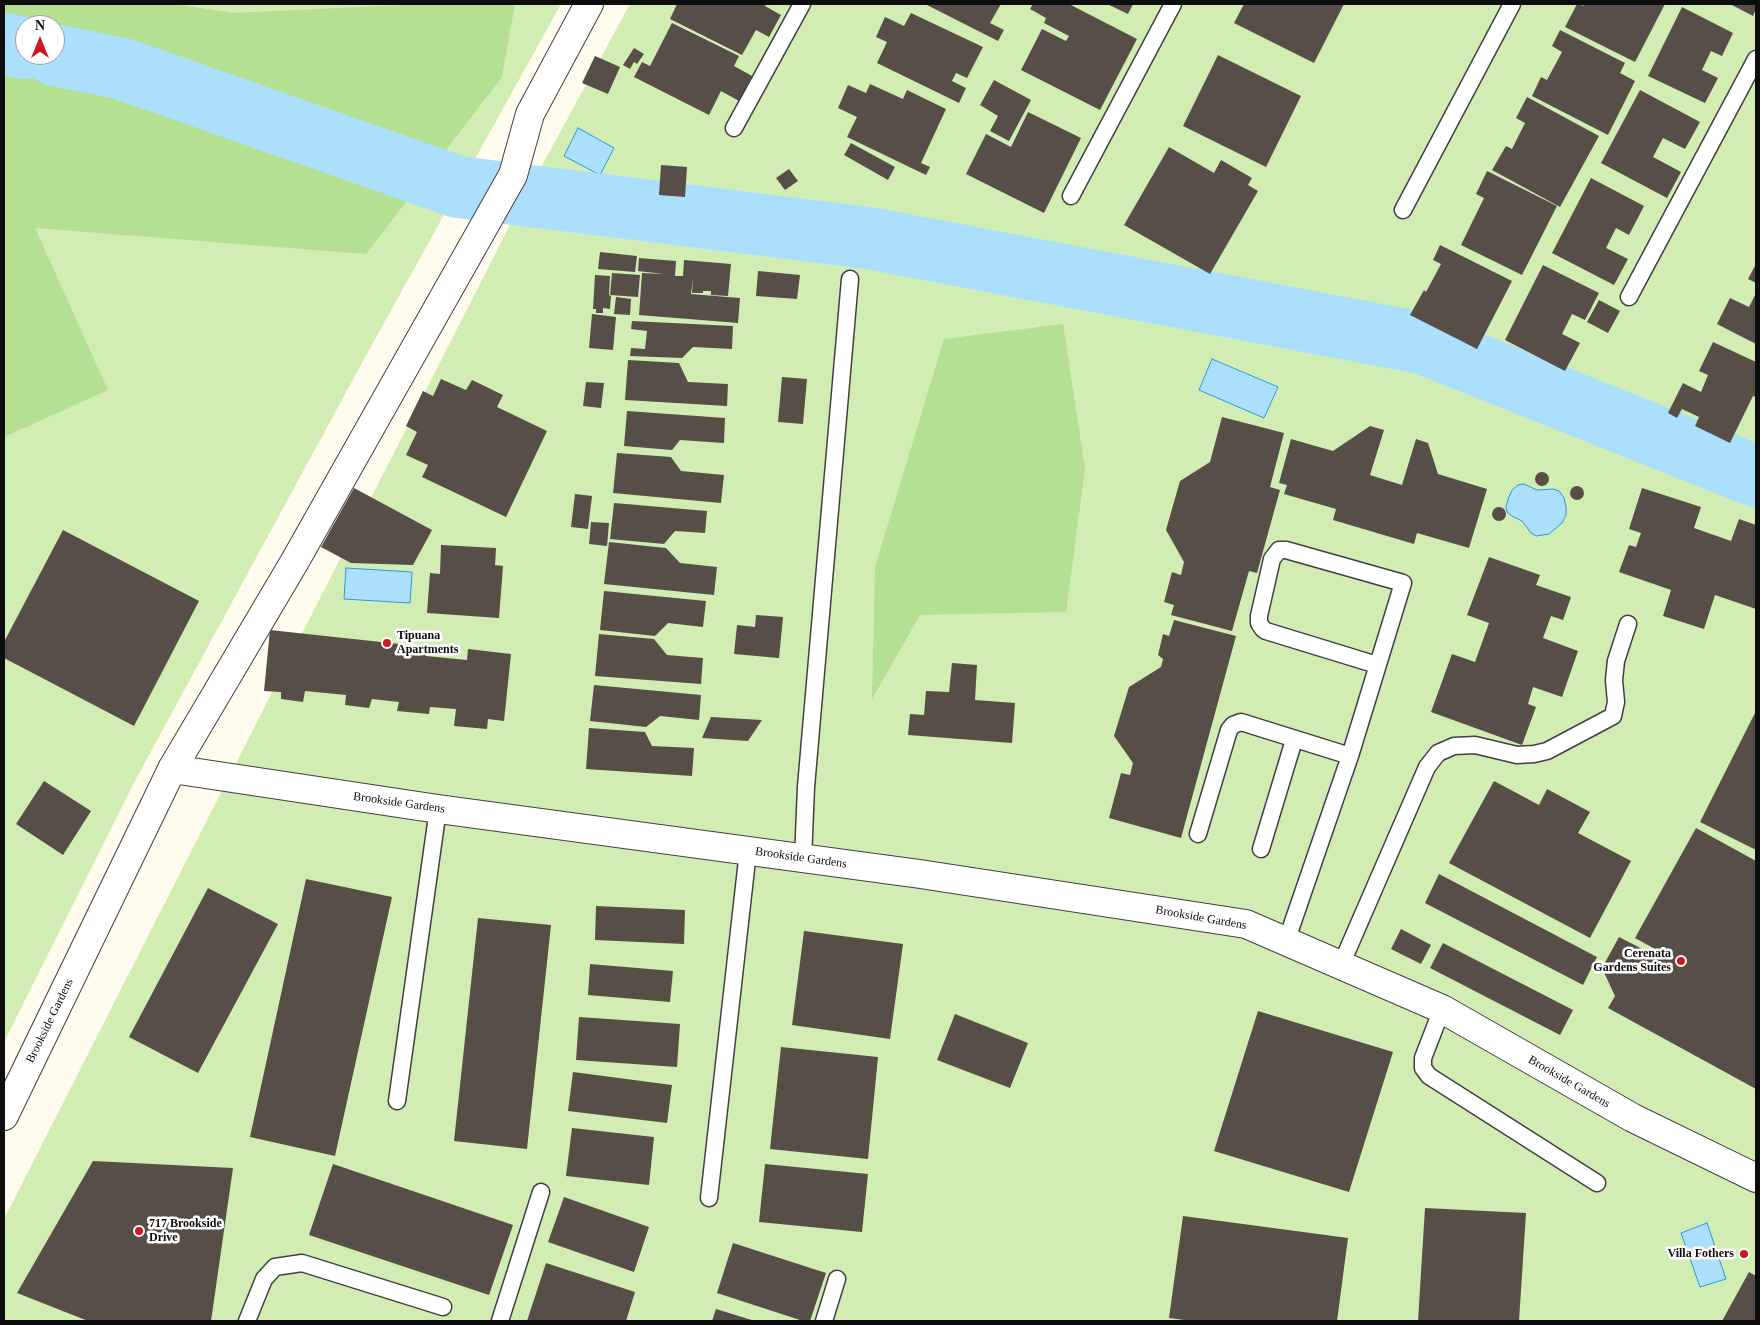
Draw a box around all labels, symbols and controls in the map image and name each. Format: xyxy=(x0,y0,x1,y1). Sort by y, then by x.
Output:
north arrow xyxy=(15,15,65,65)
text: N xyxy=(35,18,45,33)
place label: Tipuana Apartments xyxy=(397,629,458,657)
marker: Tipuana Apartments xyxy=(381,637,393,649)
street label: Brookside Gardens xyxy=(352,789,446,817)
street label: Brookside Gardens xyxy=(754,844,848,872)
street label: Brookside Gardens xyxy=(1154,903,1248,933)
place label: Cerenata Gardens Suites xyxy=(1593,947,1671,975)
marker: Cerenata Gardens Suites xyxy=(1675,955,1687,967)
street label: Brookside Gardens xyxy=(23,976,77,1066)
street label: Brookside Gardens xyxy=(1525,1053,1613,1111)
place label: 717 Brookside Drive xyxy=(149,1217,222,1245)
marker: 717 Brookside Drive xyxy=(133,1225,145,1237)
place label: Villa Fothers xyxy=(1667,1247,1734,1261)
marker: Villa Fothers xyxy=(1738,1248,1750,1260)

